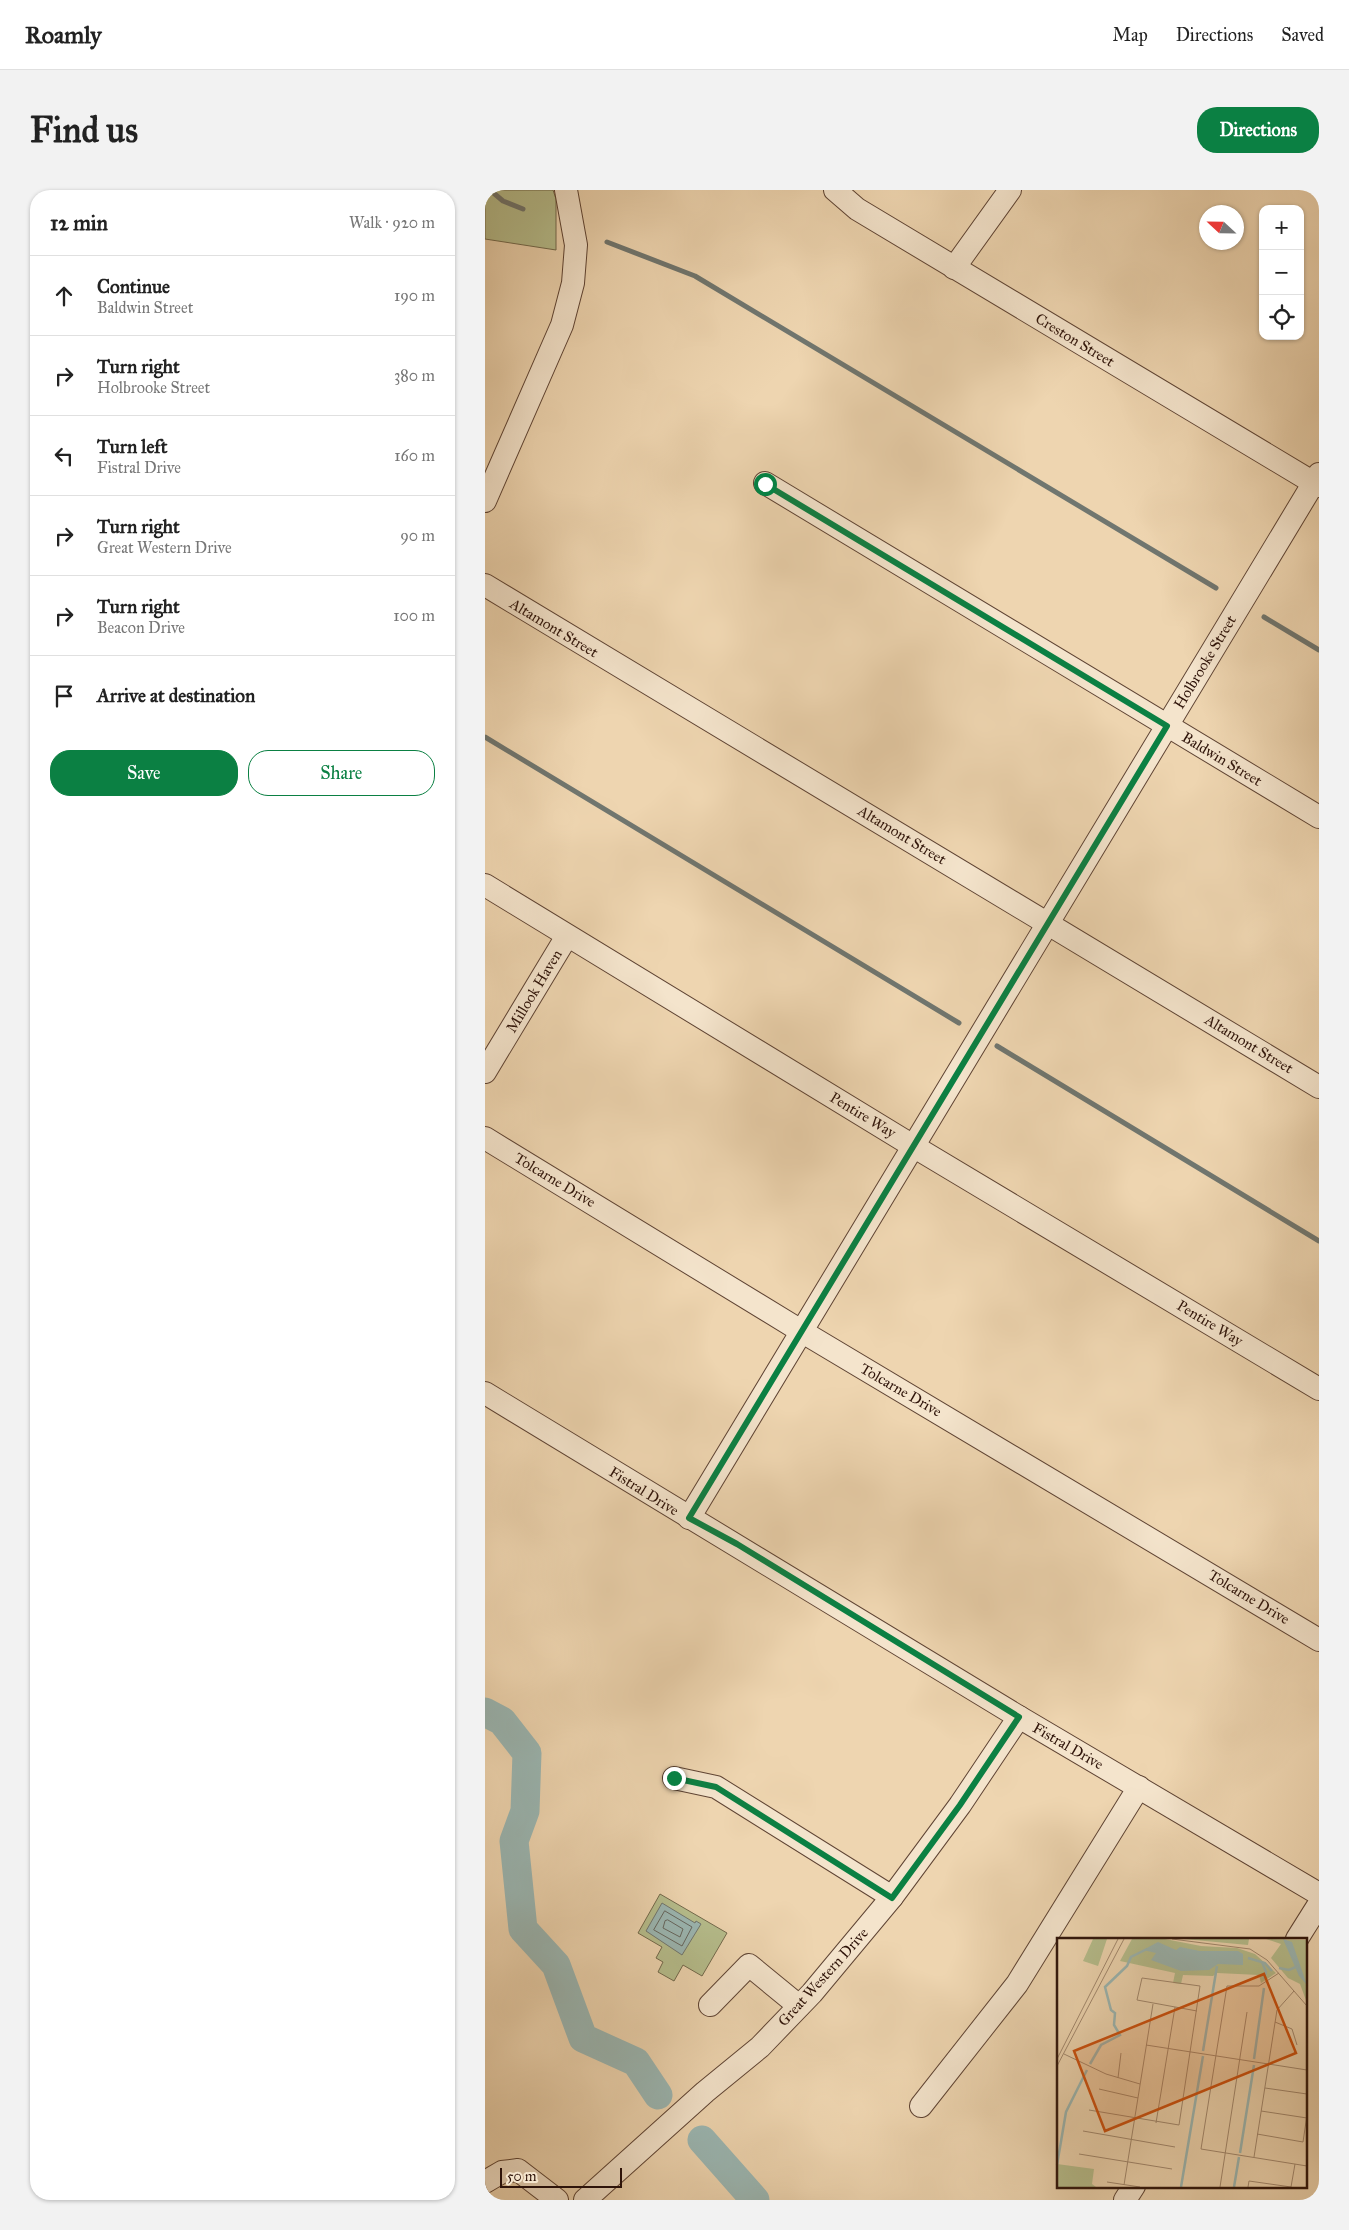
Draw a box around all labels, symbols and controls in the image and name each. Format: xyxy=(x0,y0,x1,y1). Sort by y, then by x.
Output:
text: Roamly xyxy=(25,20,102,50)
text: Map xyxy=(1112,24,1148,46)
text: Directions xyxy=(1176,24,1253,46)
text: Saved xyxy=(1281,24,1324,46)
button: Directions xyxy=(1197,107,1319,153)
text: Find us xyxy=(30,109,138,152)
north arrow xyxy=(1199,205,1244,250)
map controls xyxy=(1259,205,1304,340)
button: + xyxy=(1259,205,1304,250)
text: 12 min xyxy=(50,210,108,236)
text: Walk · 920 m xyxy=(349,213,435,232)
button: − xyxy=(1259,250,1304,295)
text: Continue xyxy=(97,275,170,298)
icon: ahead xyxy=(50,282,78,310)
text: 190 m xyxy=(394,286,435,305)
button: locate xyxy=(1259,295,1304,340)
text: Baldwin Street xyxy=(97,298,193,317)
street label: Creston Street xyxy=(1032,309,1118,371)
text: Turn right xyxy=(97,355,180,378)
icon: right xyxy=(50,362,78,390)
text: 380 m xyxy=(394,366,435,385)
text: Holbrooke Street xyxy=(97,378,210,397)
text: Turn left xyxy=(97,435,167,458)
icon: left xyxy=(50,442,78,470)
text: 160 m xyxy=(394,446,435,465)
text: Fistral Drive xyxy=(97,458,181,477)
route start xyxy=(754,473,777,496)
text: Turn right xyxy=(97,515,180,538)
icon: right xyxy=(50,522,78,550)
text: 90 m xyxy=(400,526,435,545)
text: Great Western Drive xyxy=(97,538,232,557)
street label: Altamont Street xyxy=(506,594,602,662)
text: Turn right xyxy=(97,595,180,618)
icon: right xyxy=(50,602,78,630)
text: 100 m xyxy=(393,606,435,625)
street label: Holbrooke Street xyxy=(1170,611,1240,712)
text: Beacon Drive xyxy=(97,618,185,637)
icon: arrive xyxy=(50,682,78,710)
text: Arrive at destination xyxy=(97,684,255,707)
street label: Baldwin Street xyxy=(1179,728,1266,790)
button: Save xyxy=(50,750,238,796)
button: Share xyxy=(248,750,435,796)
street label: Altamont Street xyxy=(854,801,950,869)
street label: Millook Haven xyxy=(502,946,566,1036)
street label: Altamont Street xyxy=(1201,1010,1297,1078)
street label: Pentire Way xyxy=(827,1088,900,1142)
street label: Tolcarne Drive xyxy=(511,1149,599,1211)
street label: Pentire Way xyxy=(1174,1296,1247,1350)
street label: Tolcarne Drive xyxy=(857,1359,945,1421)
street label: Fistral Drive xyxy=(606,1463,682,1519)
street label: Tolcarne Drive xyxy=(1205,1566,1293,1628)
street label: Fistral Drive xyxy=(1029,1719,1107,1773)
route end xyxy=(663,1767,686,1790)
street label: Great Western Drive xyxy=(774,1924,872,2030)
inset map xyxy=(1057,1938,1307,2188)
scale bar xyxy=(500,2165,623,2188)
text: 50 m xyxy=(507,2168,536,2185)

